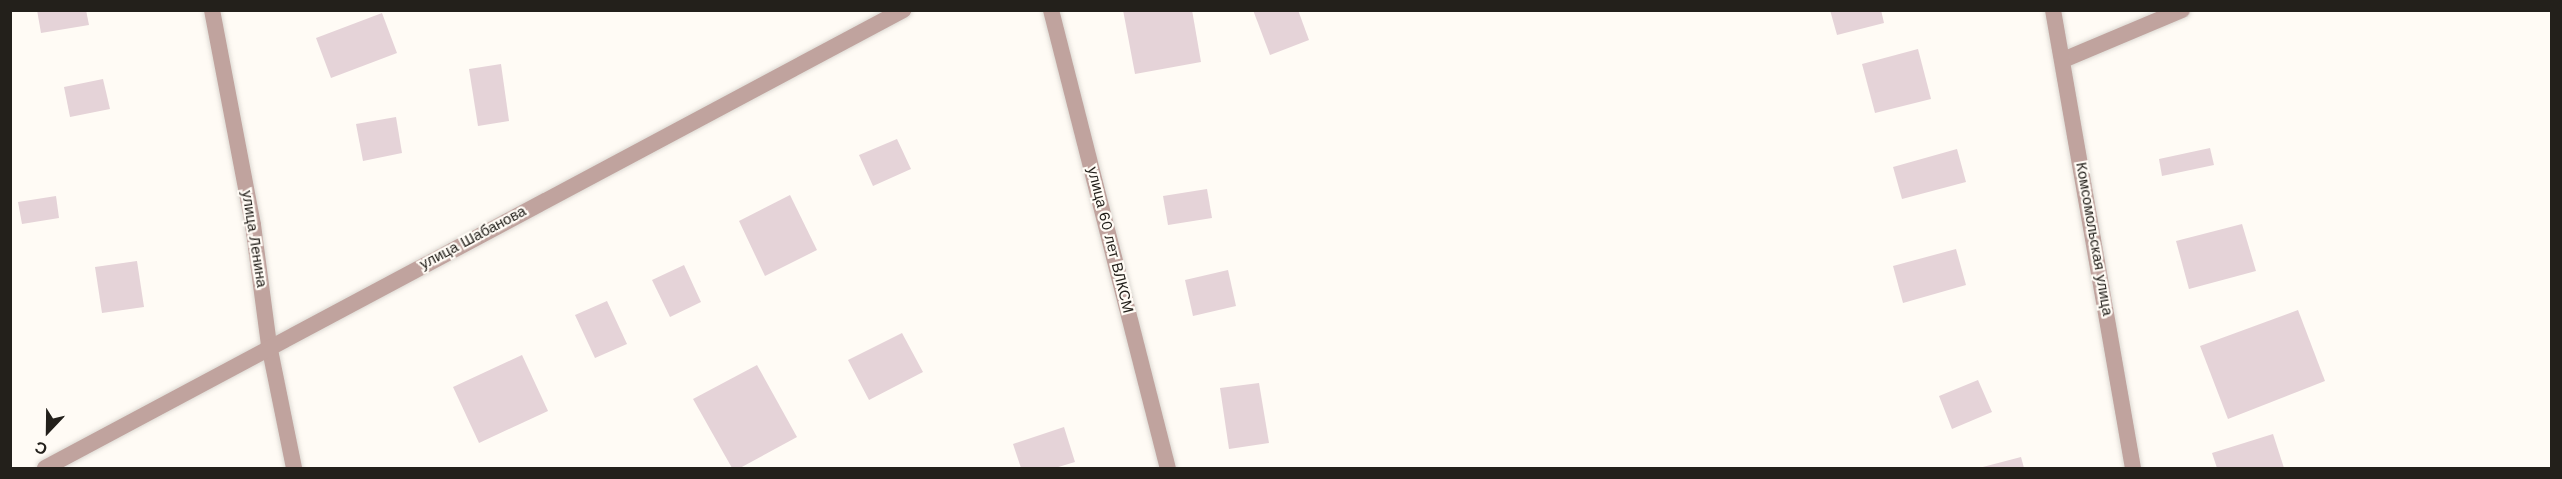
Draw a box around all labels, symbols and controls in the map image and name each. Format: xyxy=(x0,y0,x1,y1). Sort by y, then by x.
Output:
street label: Комсомольская улица xyxy=(2072,161,2116,317)
street label: улица 60 лет ВЛКСМ xyxy=(1083,165,1137,315)
street label: улица Ленина xyxy=(237,189,271,289)
street label: улица Шабанова xyxy=(417,202,529,274)
north arrow xyxy=(18,401,78,461)
text: С xyxy=(32,437,50,459)

